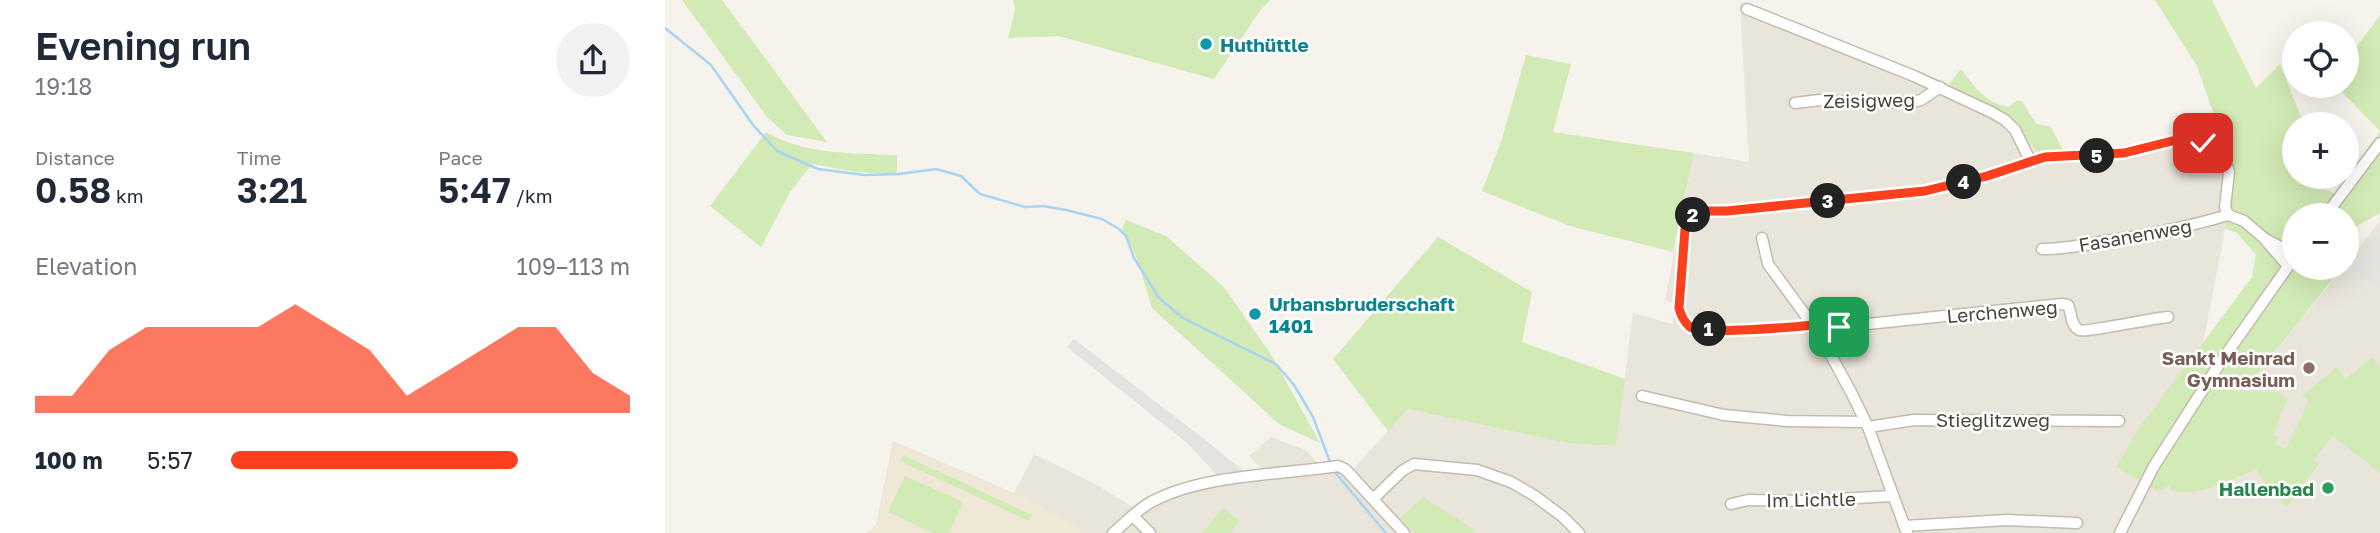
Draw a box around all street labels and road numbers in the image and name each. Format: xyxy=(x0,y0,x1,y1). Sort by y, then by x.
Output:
street label: Zeisigweg xyxy=(1823,88,1915,112)
street label: Fasanenweg xyxy=(2077,214,2193,256)
street label: Lerchenweg xyxy=(1946,295,2058,327)
street label: Stieglitzweg xyxy=(1936,408,2050,431)
street label: Im Lichtle xyxy=(1766,487,1856,511)

